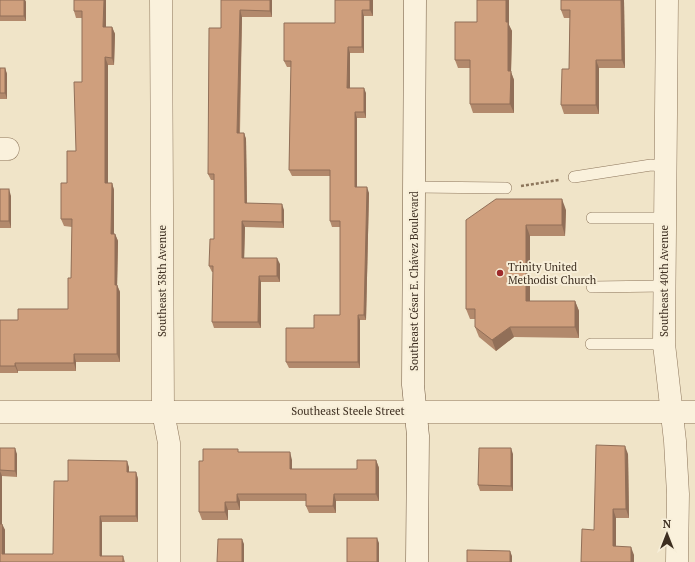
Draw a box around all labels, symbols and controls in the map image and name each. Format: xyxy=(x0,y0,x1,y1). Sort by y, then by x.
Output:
street label: Southeast César E. Chávez Boulevard xyxy=(407,191,421,371)
street label: Southeast 38th Avenue xyxy=(155,224,169,337)
street label: Southeast 40th Avenue xyxy=(657,224,671,337)
place label: Trinity United Methodist Church xyxy=(508,260,597,287)
marker: Trinity United Methodist Church xyxy=(495,268,505,278)
street label: Southeast Steele Street xyxy=(291,404,405,418)
north arrow xyxy=(647,514,687,554)
text: N xyxy=(663,517,672,531)

